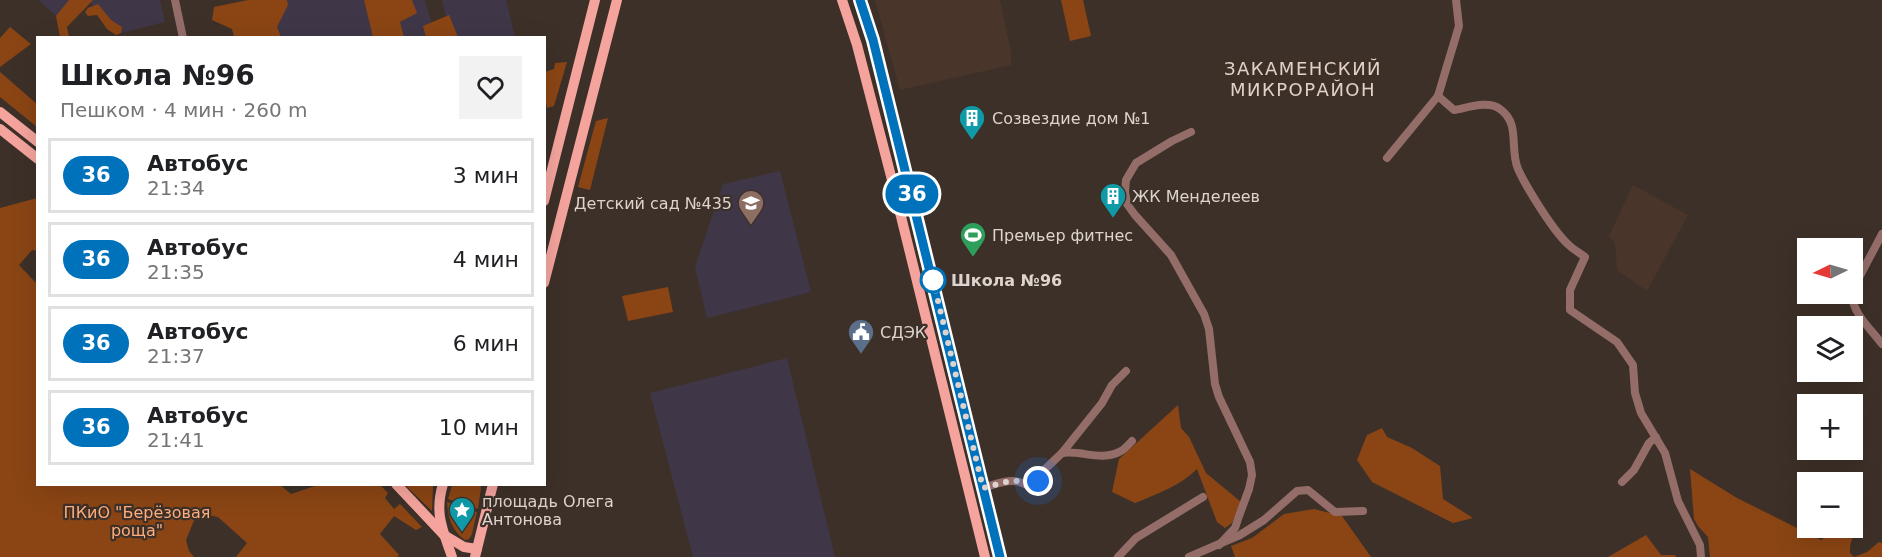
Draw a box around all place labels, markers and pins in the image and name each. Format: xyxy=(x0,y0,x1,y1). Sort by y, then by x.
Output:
building icon: Созвездие дом №1 xyxy=(957,103,987,141)
place label: Созвездие дом №1 xyxy=(992,109,1150,128)
building icon: ЖК Менделеев xyxy=(1098,181,1128,219)
place label: ЖК Менделеев xyxy=(1132,187,1260,206)
school or university icon: Детский сад №435 xyxy=(736,188,766,226)
place label: Детский сад №435 xyxy=(574,194,732,213)
sports icon: Премьер фитнес xyxy=(958,220,988,258)
place label: Премьер фитнес xyxy=(992,226,1133,245)
marker: Школа №96 xyxy=(920,267,946,293)
place label: Школа №96 xyxy=(951,271,1062,290)
public building icon: СДЭК xyxy=(846,317,876,355)
place label: СДЭК xyxy=(880,323,927,342)
place label: площадь Олега Антонова xyxy=(482,492,614,529)
place icon: площадь Олега Антонова xyxy=(447,495,477,533)

